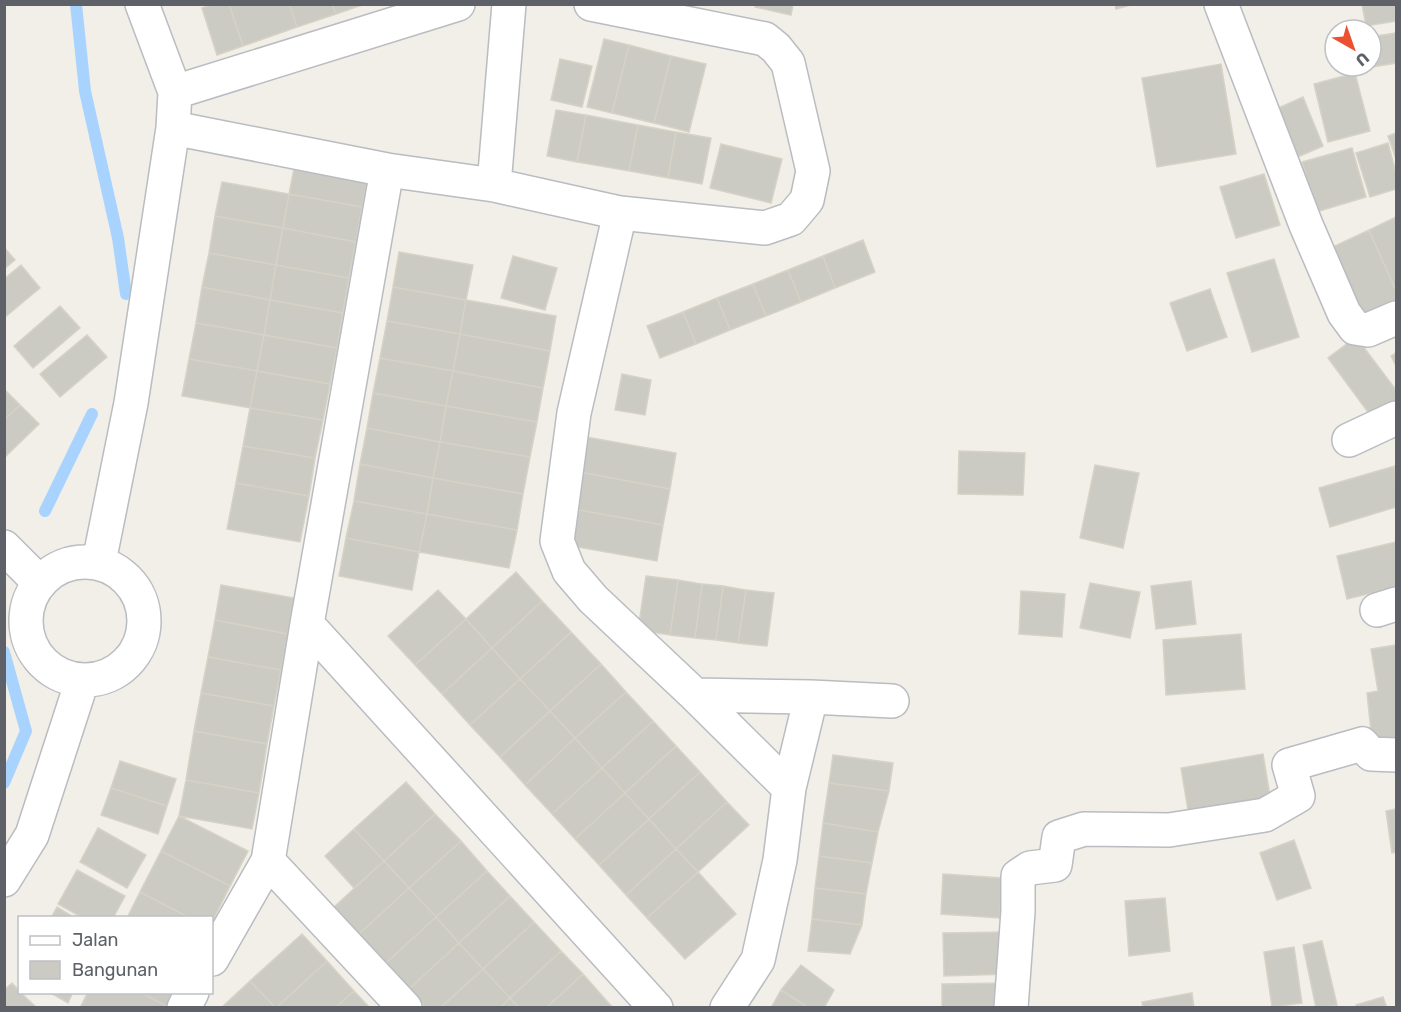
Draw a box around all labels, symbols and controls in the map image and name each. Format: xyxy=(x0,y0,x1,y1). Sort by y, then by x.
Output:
north arrow xyxy=(1323,18,1383,78)
text: U xyxy=(1352,48,1373,70)
legend xyxy=(18,916,213,994)
text: Jalan xyxy=(72,929,119,951)
text: Bangunan xyxy=(72,959,158,981)

